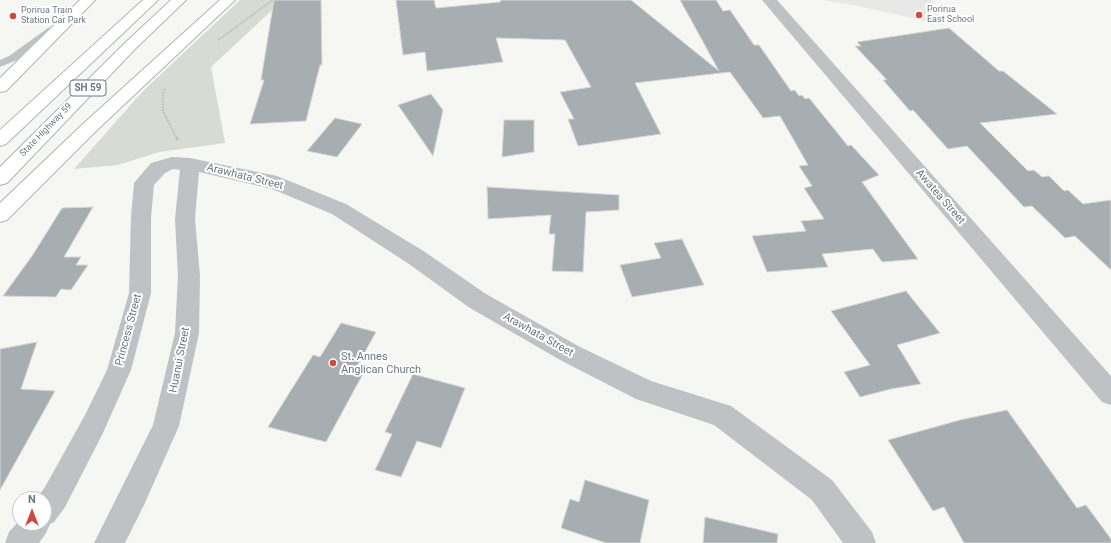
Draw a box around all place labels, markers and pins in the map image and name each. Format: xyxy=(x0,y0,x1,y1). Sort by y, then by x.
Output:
place label: Porirua East School xyxy=(927,5,974,26)
place label: Porirua Train Station Car Park xyxy=(21,6,86,27)
marker: Porirua East School xyxy=(914,10,924,20)
marker: Porirua Train Station Car Park xyxy=(8,11,18,21)
place label: St. Annes Anglican Church xyxy=(341,350,421,376)
marker: St. Annes Anglican Church xyxy=(328,358,338,368)

